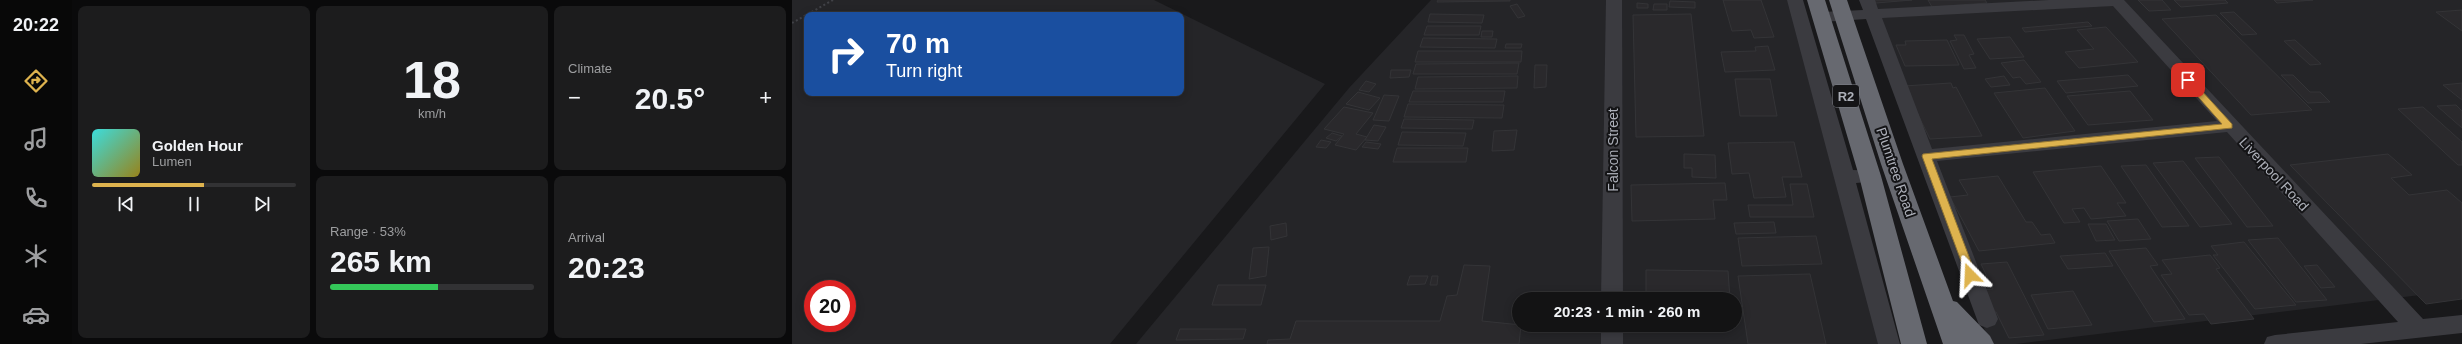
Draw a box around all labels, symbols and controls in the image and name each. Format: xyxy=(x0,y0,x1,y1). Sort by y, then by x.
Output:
text: 20:22 xyxy=(13,15,59,35)
icon: right xyxy=(820,28,872,80)
text: 70 m xyxy=(886,28,950,59)
text: 18 xyxy=(403,51,461,109)
text: Climate xyxy=(568,61,612,76)
text: Turn right xyxy=(886,61,962,81)
pin xyxy=(2171,63,2205,97)
icon: directions xyxy=(22,67,50,95)
icon: arrive xyxy=(2177,69,2199,91)
text: 20.5° xyxy=(635,82,705,115)
text: − xyxy=(568,85,581,110)
text: + xyxy=(759,85,772,110)
road number: R2 xyxy=(1833,85,1859,107)
text: km/h xyxy=(418,106,446,121)
street label: Falcon Street xyxy=(1605,108,1621,192)
icon: music xyxy=(22,125,50,153)
street label: Plumtree Road xyxy=(1873,125,1919,219)
street label: Liverpool Road xyxy=(2236,134,2312,214)
text: Golden Hour xyxy=(152,137,243,154)
text: Lumen xyxy=(152,154,192,169)
icon: phone xyxy=(22,184,50,212)
icon: previous xyxy=(115,193,137,215)
icon: pause xyxy=(183,193,205,215)
icon: next xyxy=(251,193,273,215)
text: Range · 53% xyxy=(330,224,406,239)
text: Arrival xyxy=(568,230,605,245)
icon: climate xyxy=(22,242,50,270)
text: 265 km xyxy=(330,245,432,278)
text: 20:23 xyxy=(568,251,645,284)
position arrow xyxy=(1949,254,1991,296)
speed limit sign: 20 xyxy=(804,280,856,332)
icon: car xyxy=(22,301,50,329)
text: 20:23 · 1 min · 260 m xyxy=(1554,303,1700,320)

